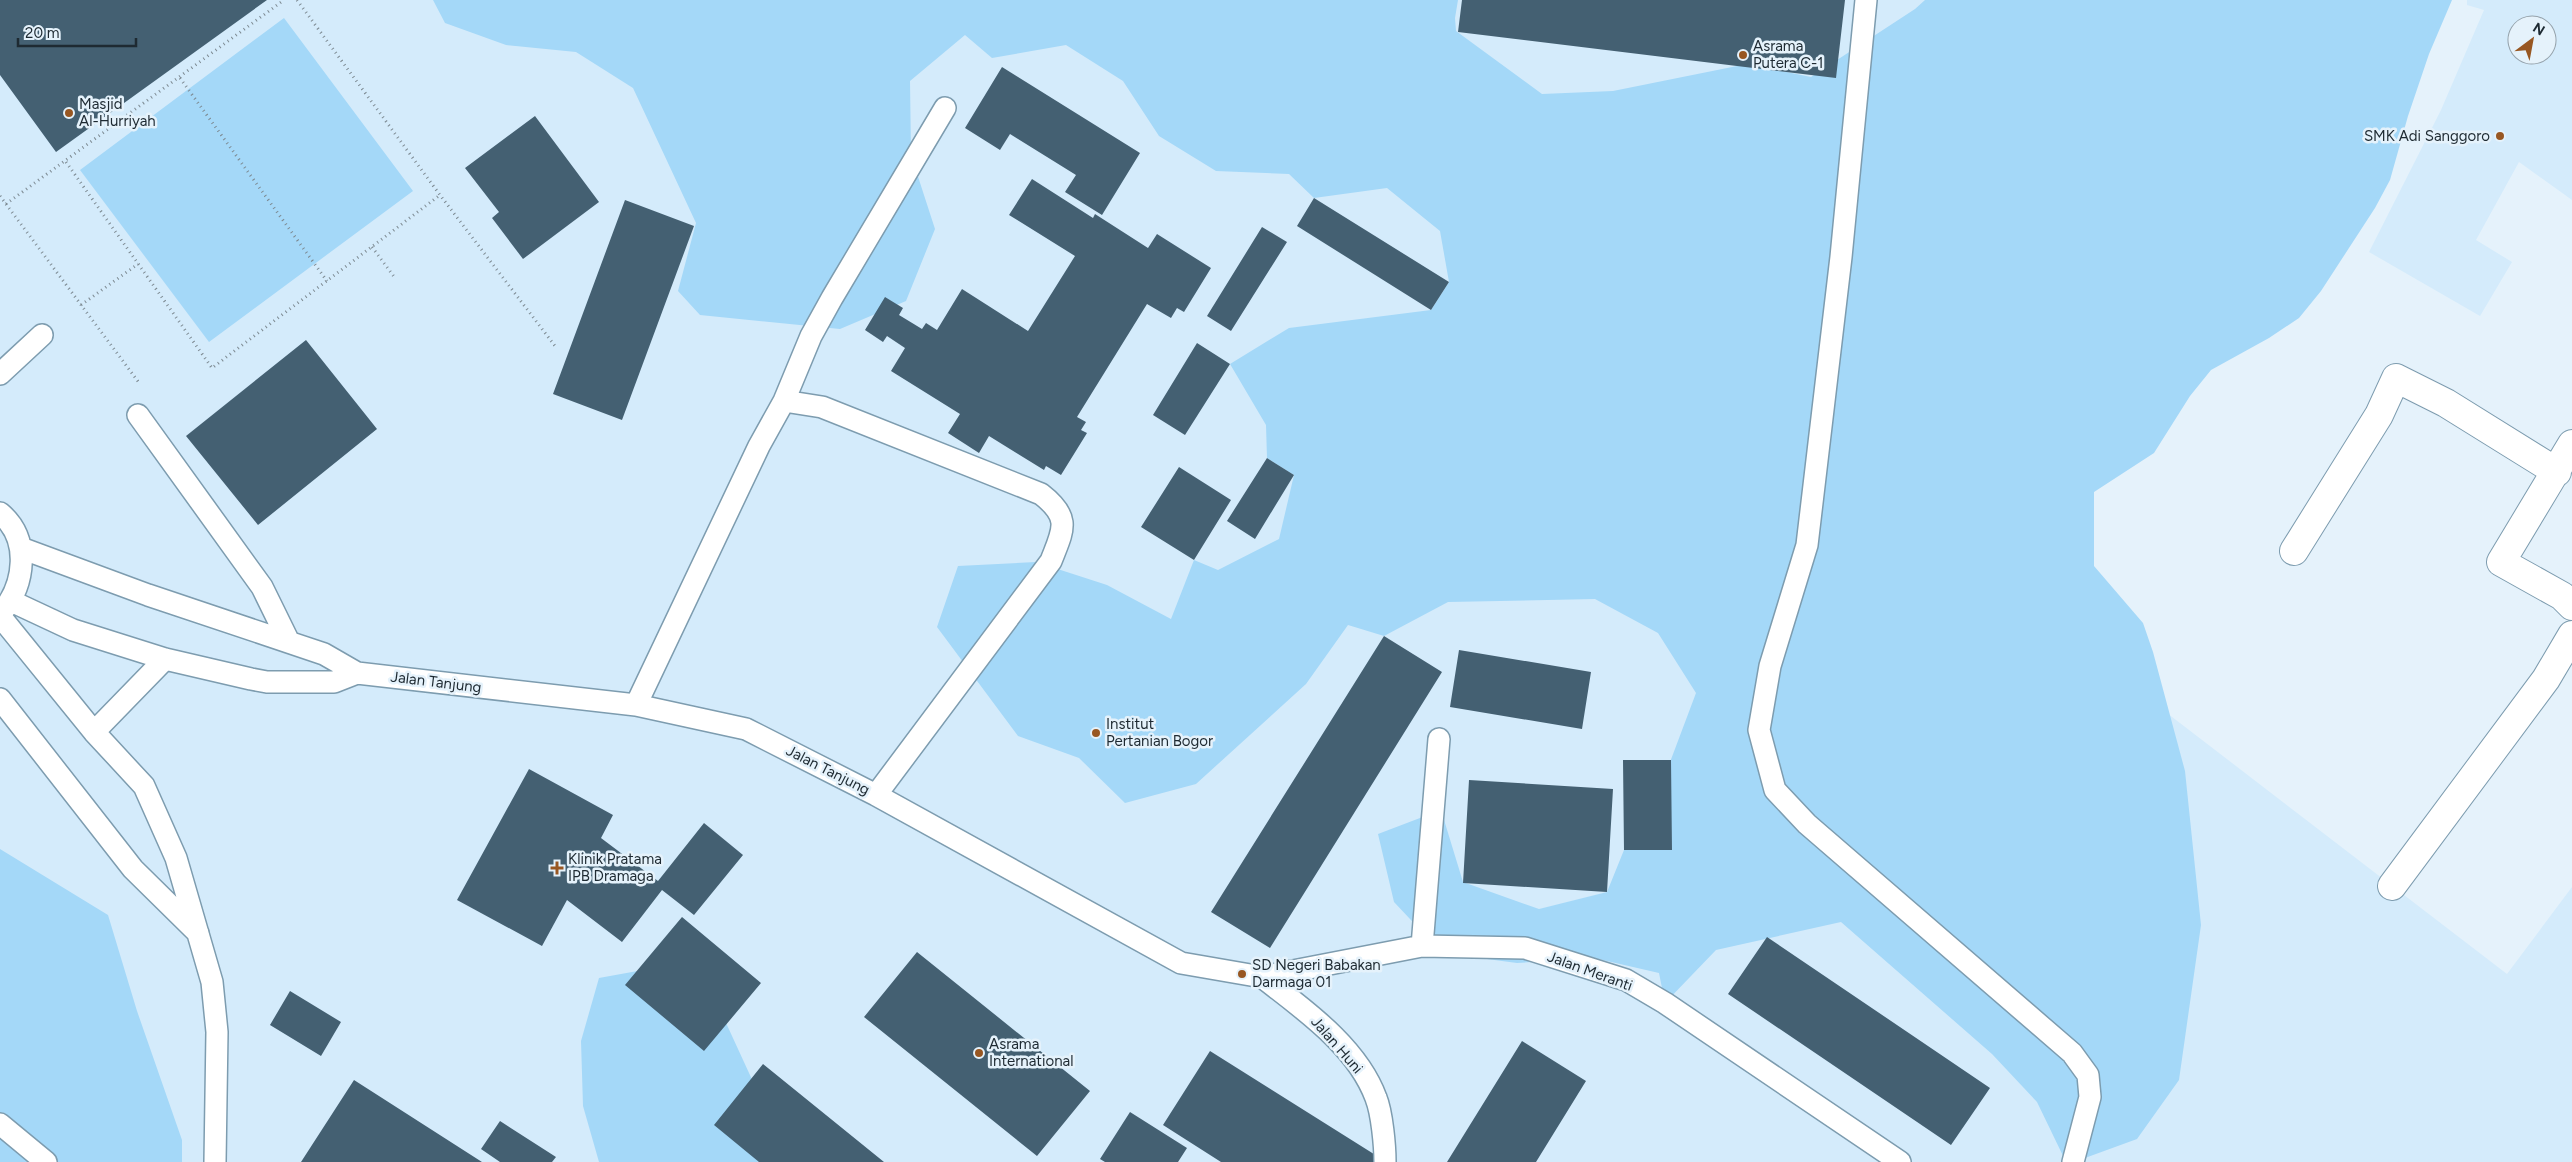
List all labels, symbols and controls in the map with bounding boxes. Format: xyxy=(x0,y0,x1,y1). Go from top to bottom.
scale bar xyxy=(18,15,135,47)
north arrow xyxy=(2507,15,2557,65)
text: N xyxy=(2530,19,2548,39)
text: 20 m xyxy=(25,24,59,42)
place label: Asrama Putera C-1 xyxy=(1753,37,1824,72)
marker: Asrama Putera C-1 xyxy=(1737,49,1749,61)
place label: Masjid Al-Hurriyah xyxy=(79,95,156,130)
marker: Masjid Al-Hurriyah xyxy=(63,107,75,119)
place label: SMK Adi Sanggoro xyxy=(2364,127,2490,145)
marker: SMK Adi Sanggoro xyxy=(2494,130,2506,142)
street label: Jalan Tanjung xyxy=(390,668,482,696)
place label: Institut Pertanian Bogor xyxy=(1106,715,1213,750)
marker: Institut Pertanian Bogor xyxy=(1090,727,1102,739)
street label: Jalan Tanjung xyxy=(783,741,873,799)
place label: Klinik Pratama IPB Dramaga xyxy=(568,850,662,885)
marker: Klinik Pratama IPB Dramaga xyxy=(550,861,564,875)
street label: Jalan Meranti xyxy=(1545,947,1635,995)
place label: SD Negeri Babakan Darmaga 01 xyxy=(1252,956,1381,991)
marker: SD Negeri Babakan Darmaga 01 xyxy=(1236,968,1248,980)
street label: Jalan Huni xyxy=(1307,1013,1367,1077)
place label: Asrama International xyxy=(989,1035,1074,1070)
marker: Asrama International xyxy=(973,1047,985,1059)

